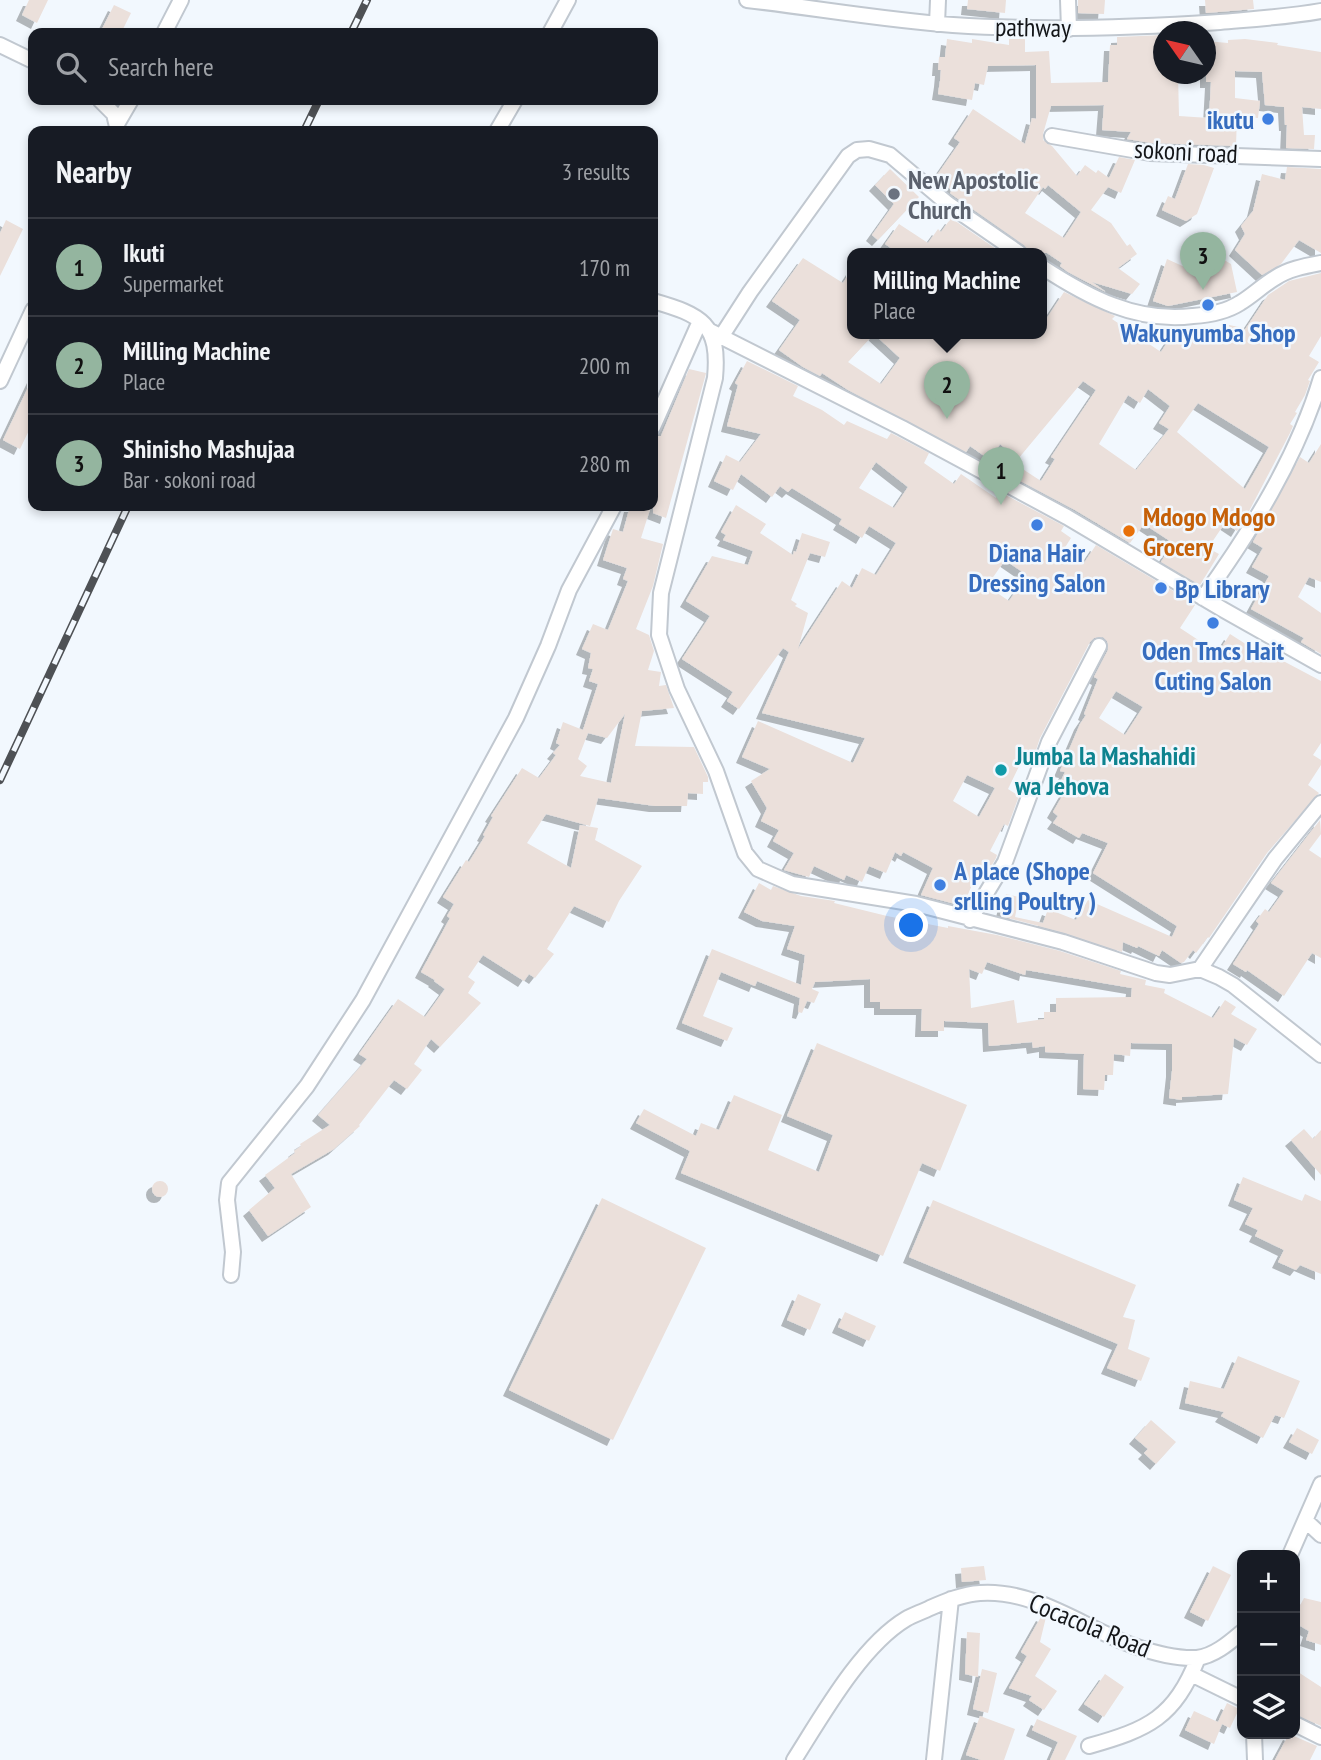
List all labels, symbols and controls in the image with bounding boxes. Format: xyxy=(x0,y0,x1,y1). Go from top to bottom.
street label: pathway xyxy=(995,10,1071,44)
north arrow xyxy=(1153,21,1216,84)
search box xyxy=(28,28,658,105)
icon: search xyxy=(52,48,90,86)
text: Search here xyxy=(108,50,214,83)
place label: ikutu xyxy=(1207,103,1254,136)
marker: ikutu xyxy=(1260,111,1276,127)
street label: sokoni road xyxy=(1133,132,1239,170)
text: Nearby xyxy=(56,152,131,191)
text: 3 results xyxy=(562,157,630,186)
place label: New Apostolic Church xyxy=(908,163,1038,226)
marker: New Apostolic Church xyxy=(886,186,902,202)
pin: 3 xyxy=(1180,232,1226,290)
text: Ikuti xyxy=(123,236,165,269)
popup xyxy=(847,248,1047,339)
text: 1 xyxy=(74,253,85,282)
text: 170 m xyxy=(579,253,630,282)
text: Milling Machine xyxy=(873,263,1021,296)
text: Supermarket xyxy=(123,269,224,298)
text: Place xyxy=(873,296,915,325)
marker: Wakunyumba Shop xyxy=(1200,297,1216,313)
place label: Wakunyumba Shop xyxy=(1119,316,1296,349)
text: Milling Machine xyxy=(123,334,271,367)
text: 2 xyxy=(74,351,85,380)
text: 200 m xyxy=(579,351,630,380)
pin: 2 xyxy=(924,361,970,419)
text: Place xyxy=(123,367,165,396)
text: Shinisho Mashujaa xyxy=(123,432,295,465)
pin: 1 xyxy=(978,447,1024,505)
text: 3 xyxy=(74,449,85,478)
text: 280 m xyxy=(579,449,630,478)
text: Bar · sokoni road xyxy=(123,465,256,494)
place label: Mdogo Mdogo Grocery xyxy=(1143,500,1275,563)
marker: Diana Hair Dressing Salon xyxy=(1029,517,1045,533)
marker: Mdogo Mdogo Grocery xyxy=(1121,523,1137,539)
place label: Diana Hair Dressing Salon xyxy=(969,536,1105,599)
place label: Bp Library xyxy=(1175,572,1270,605)
marker: Bp Library xyxy=(1153,580,1169,596)
marker: Oden Tmcs Hait Cuting Salon xyxy=(1205,615,1221,631)
place label: Oden Tmcs Hait Cuting Salon xyxy=(1142,634,1285,697)
place label: Jumba la Mashahidi wa Jehova xyxy=(1014,739,1196,802)
marker: Jumba la Mashahidi wa Jehova xyxy=(993,762,1009,778)
place label: A place (Shope srlling Poultry ) xyxy=(953,854,1096,917)
marker: A place (Shope srlling Poultry ) xyxy=(932,877,948,893)
your location xyxy=(894,908,928,942)
map controls xyxy=(1237,1550,1300,1739)
button: + xyxy=(1237,1550,1300,1613)
street label: Cocacola Road xyxy=(1024,1586,1156,1664)
button: − xyxy=(1237,1613,1300,1676)
button: layers xyxy=(1237,1676,1300,1739)

